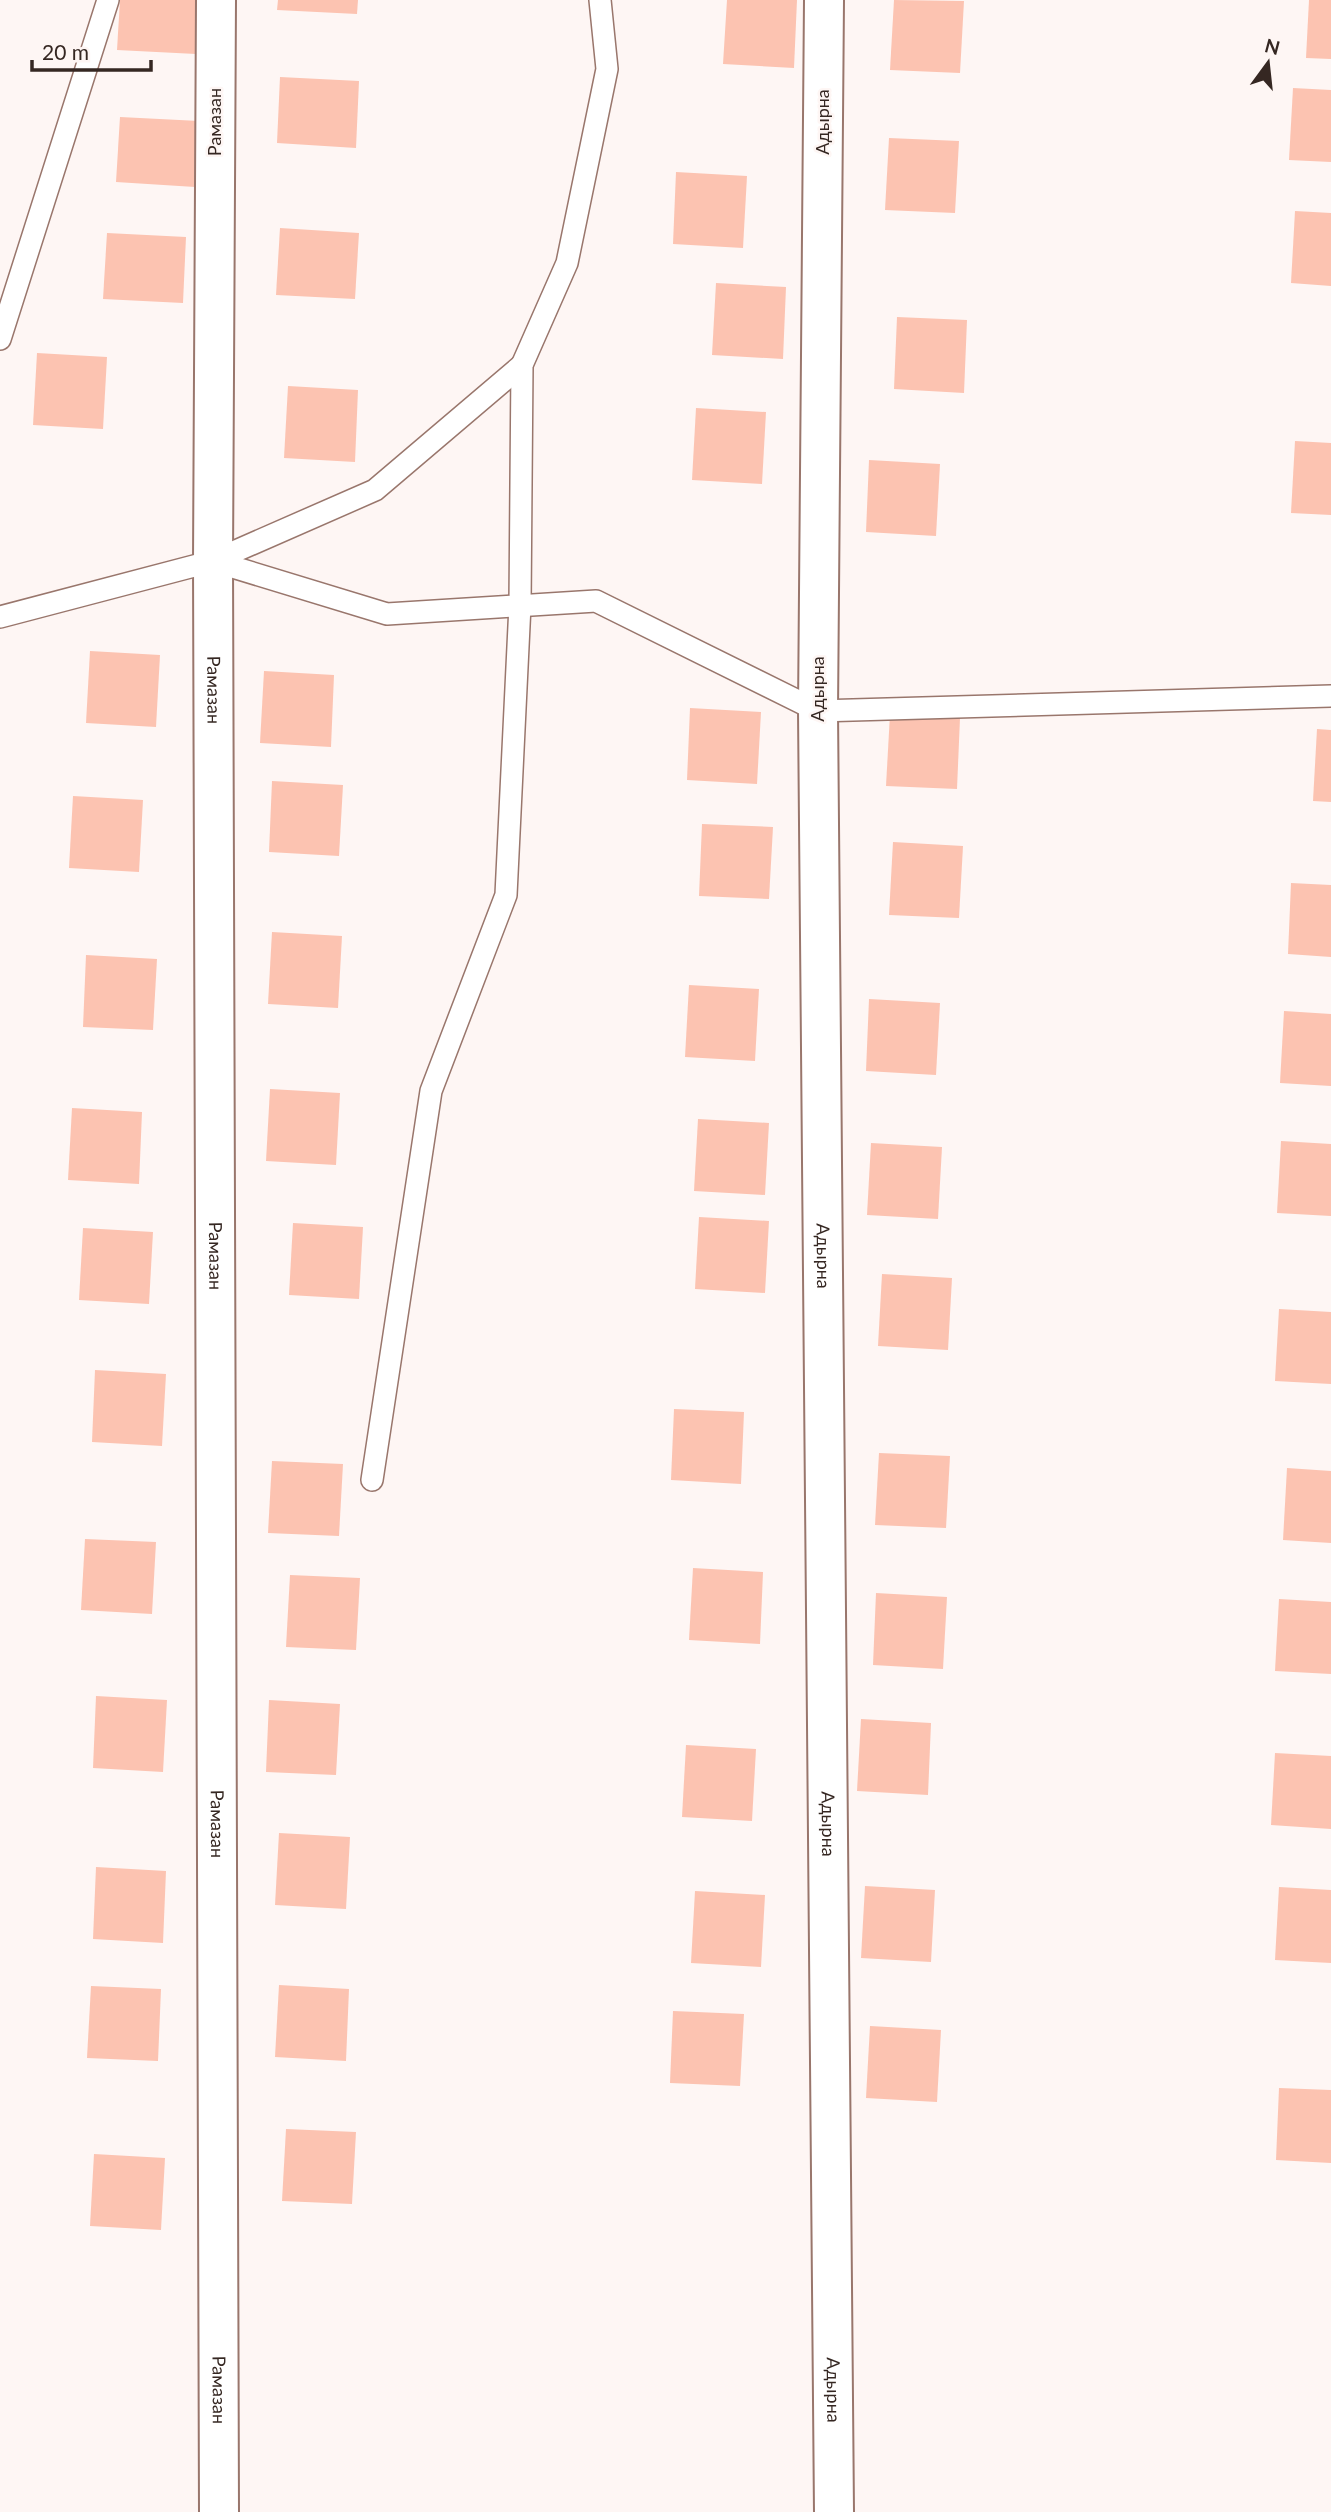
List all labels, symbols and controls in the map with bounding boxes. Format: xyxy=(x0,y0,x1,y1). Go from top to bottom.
scale bar xyxy=(32,28,150,72)
north arrow xyxy=(1233,28,1303,98)
text: N xyxy=(1262,33,1283,59)
text: 20 m xyxy=(42,39,89,64)
street label: Рамазан xyxy=(203,88,225,156)
street label: Адырна xyxy=(811,89,833,155)
street label: Рамазан xyxy=(203,656,226,724)
street label: Адырна xyxy=(806,656,828,722)
street label: Рамазан xyxy=(205,1222,227,1290)
street label: Адырна xyxy=(813,1223,835,1289)
street label: Рамазан xyxy=(207,1790,229,1858)
street label: Адырна xyxy=(818,1791,840,1857)
street label: Рамазан xyxy=(209,2356,231,2424)
street label: Адырна xyxy=(823,2357,845,2423)

